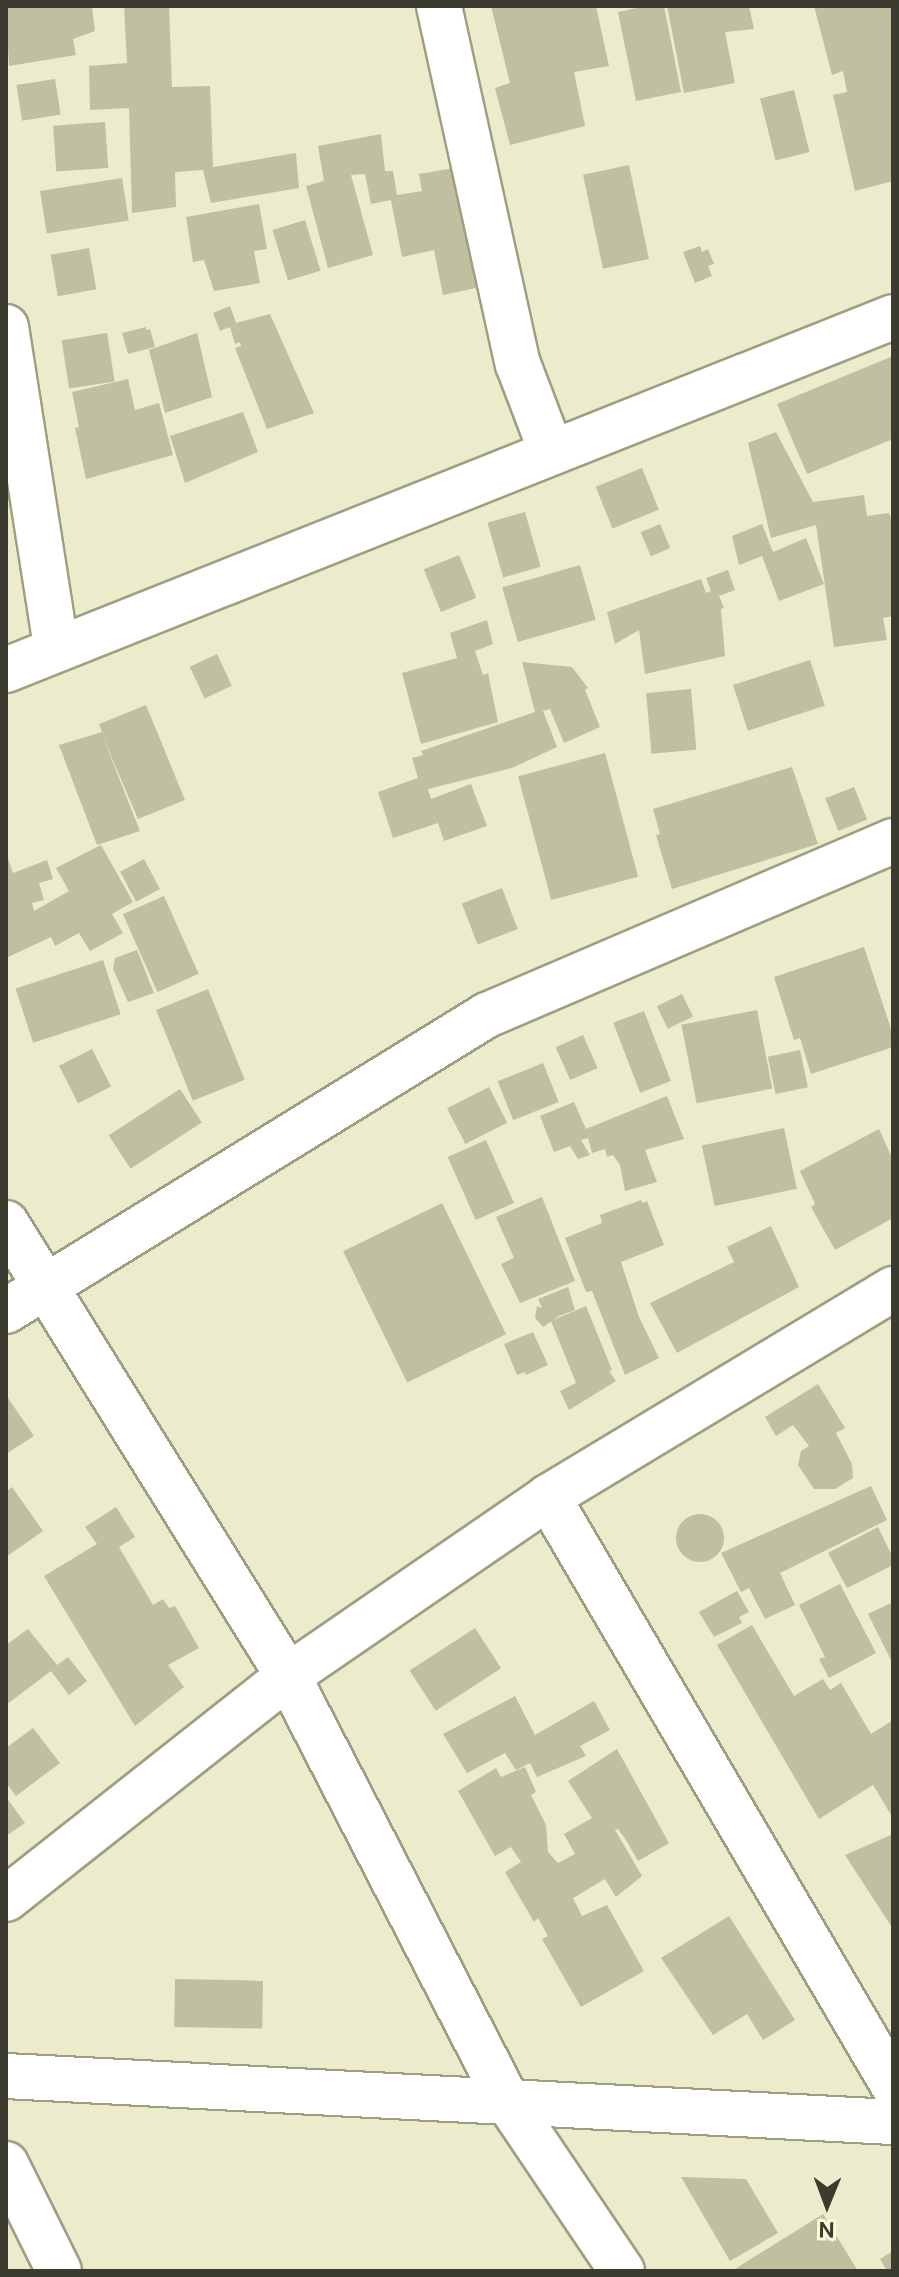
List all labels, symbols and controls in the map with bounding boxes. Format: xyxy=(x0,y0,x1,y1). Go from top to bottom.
north arrow xyxy=(787,2165,867,2245)
text: N xyxy=(818,2215,835,2244)

